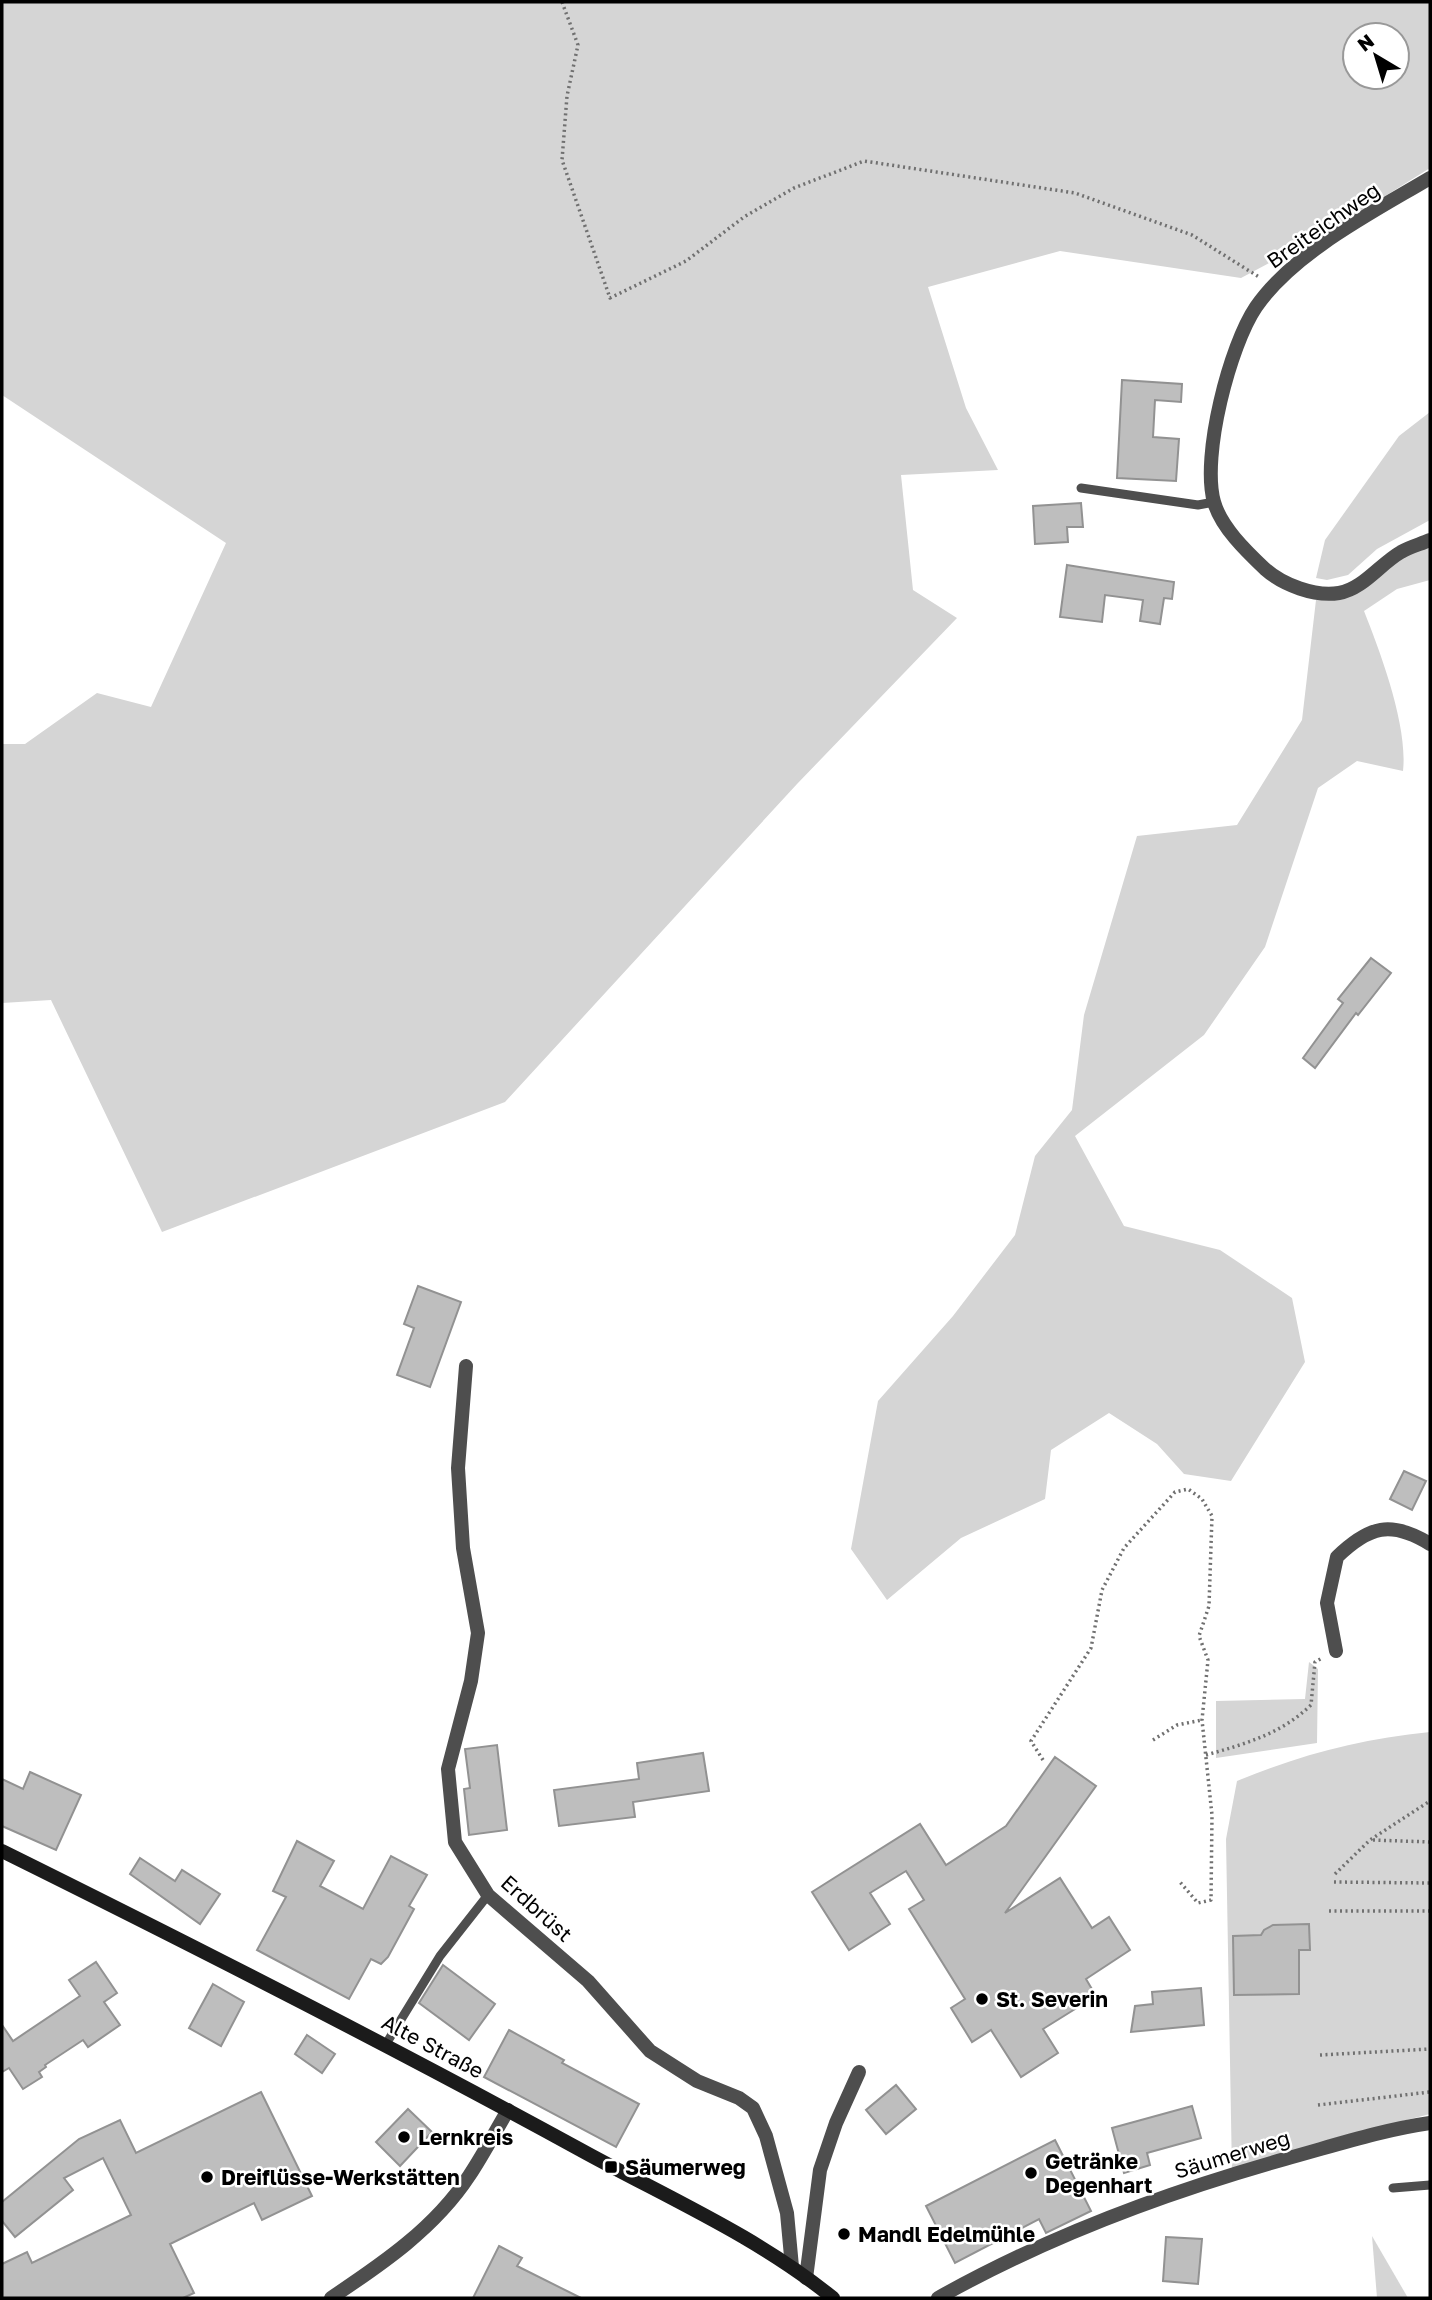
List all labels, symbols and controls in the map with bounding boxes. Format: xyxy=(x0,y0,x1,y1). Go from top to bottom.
north arrow xyxy=(1341,21,1411,91)
text: N xyxy=(1352,29,1378,56)
street label: Breiteichweg xyxy=(1261,176,1385,274)
street label: Erdbrüst xyxy=(496,1869,578,1947)
place label: St. Severin xyxy=(996,1986,1108,2012)
marker: St. Severin xyxy=(974,1991,990,2007)
street label: Alte Straße xyxy=(378,2008,488,2084)
place label: Lernkreis xyxy=(418,2124,513,2150)
street label: Säumerweg xyxy=(1171,2124,1293,2184)
marker: Lernkreis xyxy=(396,2129,412,2145)
place label: Getränke Degenhart xyxy=(1045,2148,1152,2198)
place label: Säumerweg xyxy=(625,2154,746,2180)
marker: Säumerweg xyxy=(603,2159,619,2175)
place label: Dreiflüsse-Werkstätten xyxy=(221,2164,460,2190)
marker: Getränke Degenhart xyxy=(1023,2165,1039,2181)
marker: Dreiflüsse-Werkstätten xyxy=(199,2169,215,2185)
place label: Mandl Edelmühle xyxy=(858,2221,1035,2247)
marker: Mandl Edelmühle xyxy=(836,2226,852,2242)

